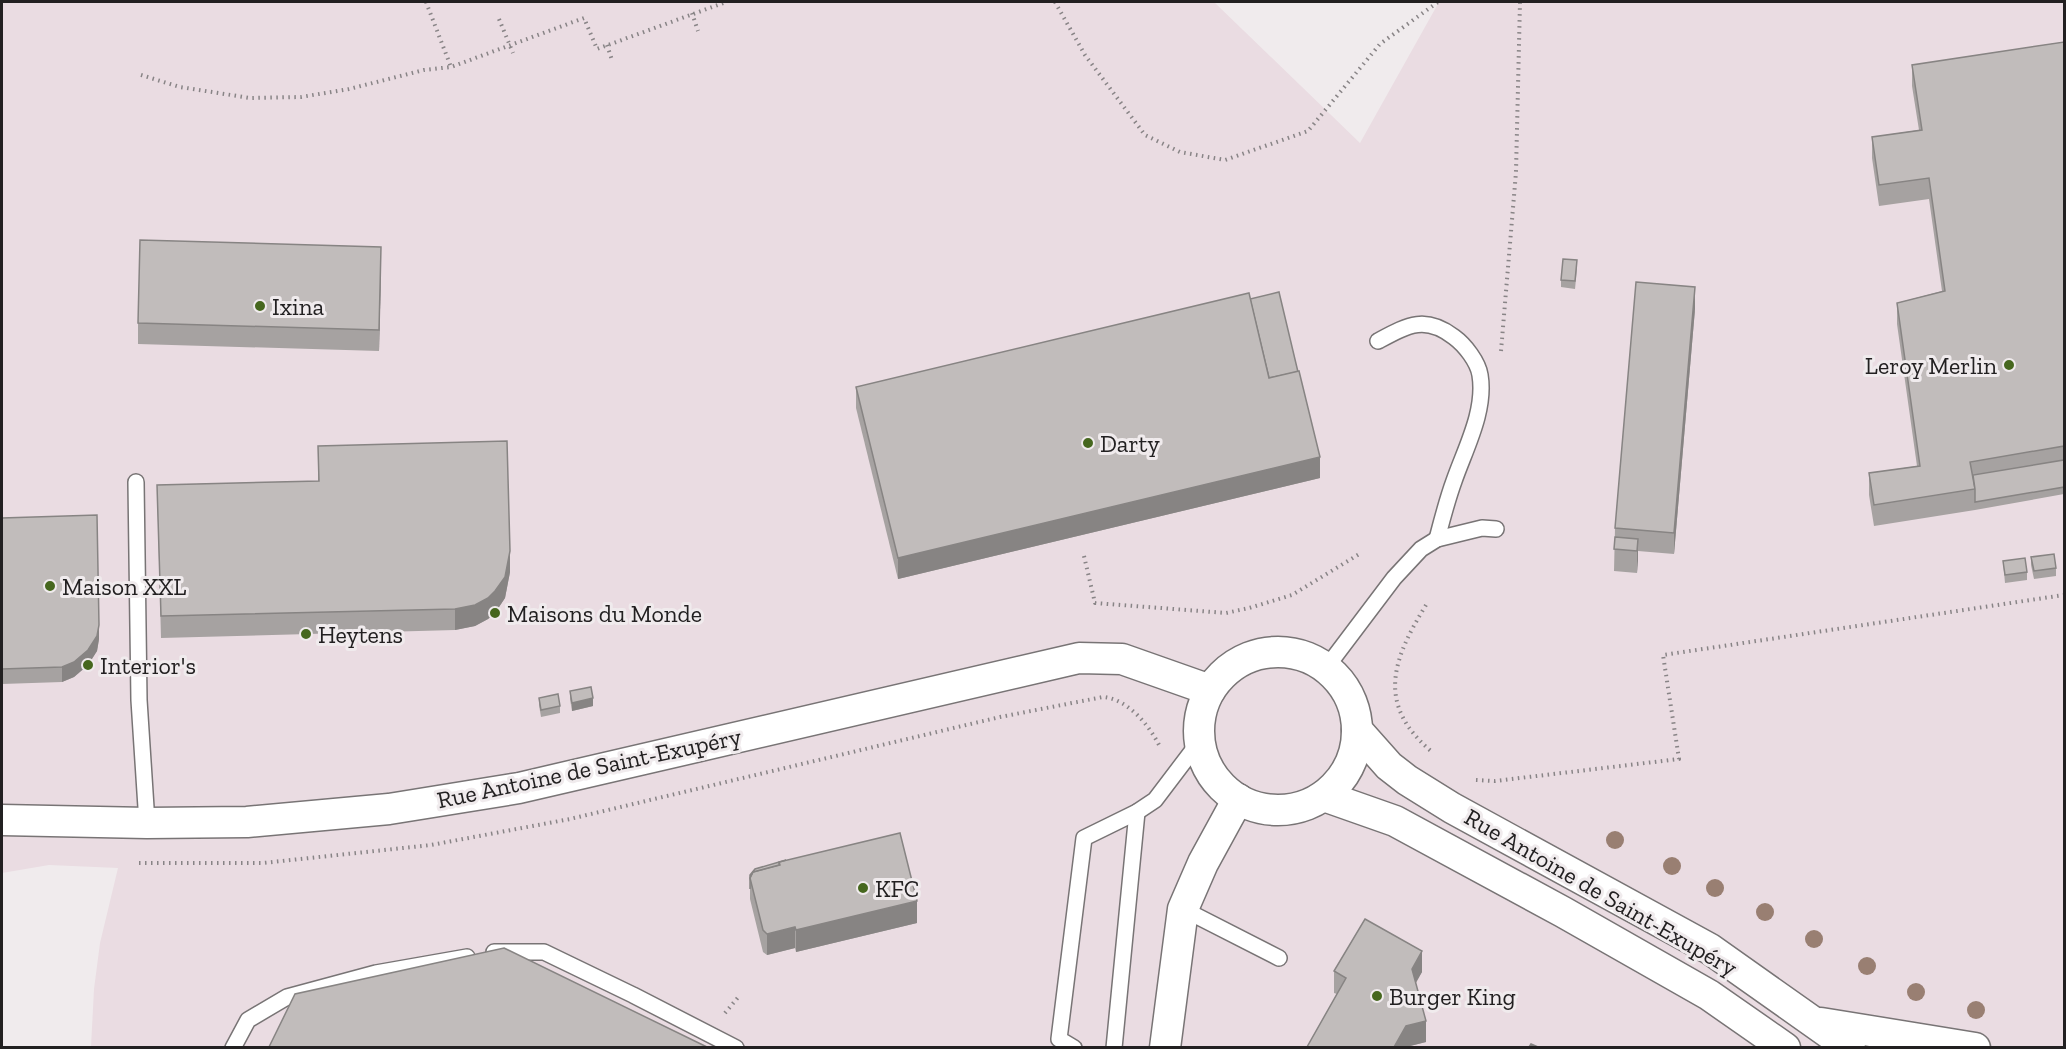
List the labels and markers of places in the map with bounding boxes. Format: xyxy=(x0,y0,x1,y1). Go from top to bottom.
place label: Ixina xyxy=(272,292,325,321)
marker: Ixina xyxy=(253,299,267,313)
place label: Leroy Merlin xyxy=(1865,351,1997,380)
marker: Leroy Merlin xyxy=(2002,358,2016,372)
place label: Darty xyxy=(1100,429,1160,458)
marker: Darty xyxy=(1081,436,1095,450)
place label: Maison XXL xyxy=(62,572,186,601)
marker: Maison XXL xyxy=(43,579,57,593)
place label: Maisons du Monde xyxy=(507,599,702,628)
marker: Maisons du Monde xyxy=(488,606,502,620)
place label: Heytens xyxy=(318,620,403,649)
marker: Heytens xyxy=(299,627,313,641)
place label: Interior's xyxy=(100,651,196,680)
marker: Interior's xyxy=(81,658,95,672)
place label: KFC xyxy=(875,874,919,903)
marker: KFC xyxy=(856,881,870,895)
place label: Burger King xyxy=(1389,982,1516,1011)
marker: Burger King xyxy=(1370,989,1384,1003)

